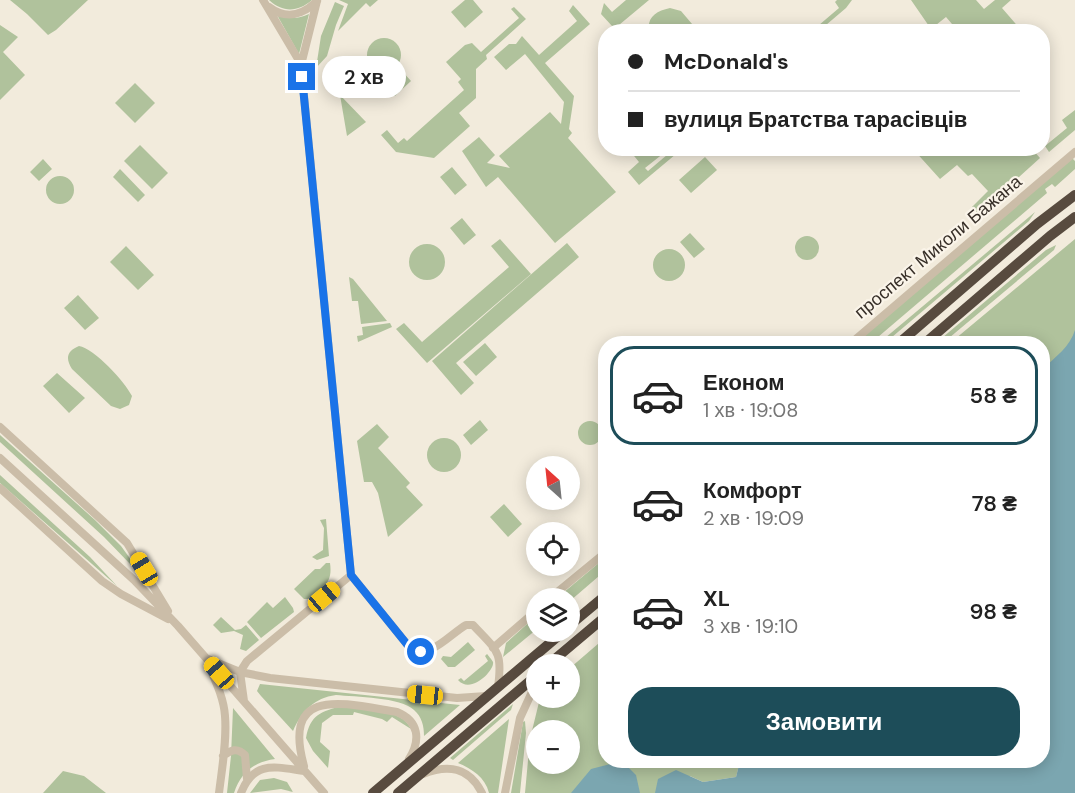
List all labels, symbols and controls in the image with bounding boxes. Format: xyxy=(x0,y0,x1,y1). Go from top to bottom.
text: McDonald's xyxy=(664,47,789,76)
callout: 2 хв xyxy=(323,56,407,98)
route end xyxy=(288,63,315,90)
text: 2 хв xyxy=(344,64,384,90)
text: вулиця Братства тарасівців xyxy=(664,105,967,134)
street label: проспект Миколи Бажана xyxy=(849,169,1027,324)
text: Економ xyxy=(703,368,785,397)
icon: car xyxy=(631,369,685,423)
text: 58 ₴ xyxy=(970,381,1017,410)
text: 1 хв · 19:08 xyxy=(703,397,798,423)
north arrow xyxy=(526,456,580,510)
map controls xyxy=(526,456,580,774)
text: Комфорт xyxy=(703,476,802,505)
icon: car xyxy=(631,477,685,531)
text: 78 ₴ xyxy=(972,489,1017,518)
text: 2 хв · 19:09 xyxy=(703,505,804,531)
button: locate xyxy=(526,522,580,576)
car xyxy=(127,549,161,589)
car xyxy=(304,579,344,615)
text: XL xyxy=(703,584,730,613)
icon: car xyxy=(631,585,685,639)
button: layers xyxy=(526,588,580,642)
text: 98 ₴ xyxy=(970,597,1017,626)
text: 3 хв · 19:10 xyxy=(703,613,798,639)
route start xyxy=(407,638,434,665)
car xyxy=(200,654,238,692)
button: + xyxy=(526,654,580,708)
car xyxy=(406,684,444,706)
button: Замовити xyxy=(628,687,1020,756)
button: − xyxy=(526,720,580,774)

